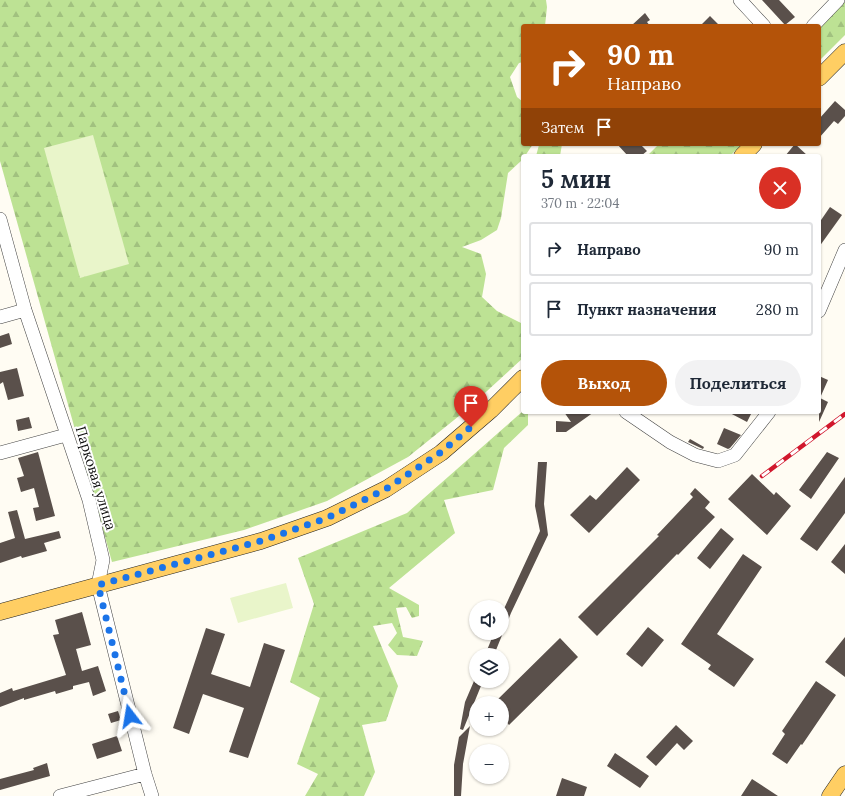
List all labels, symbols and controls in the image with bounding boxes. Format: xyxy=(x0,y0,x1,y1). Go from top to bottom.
text: 90 m xyxy=(607,37,674,73)
icon: right xyxy=(541,40,593,92)
text: Направо xyxy=(607,72,681,95)
icon: arrive xyxy=(593,116,615,138)
text: Затем xyxy=(541,118,585,137)
text: 5 мин xyxy=(541,164,611,195)
button: close xyxy=(759,167,801,209)
text: 370 m · 22:04 xyxy=(541,195,619,212)
icon: right xyxy=(543,238,565,260)
text: Направо xyxy=(577,240,641,259)
text: 90 m xyxy=(764,240,799,259)
icon: arrive xyxy=(543,298,565,320)
text: Пункт назначения xyxy=(577,300,717,319)
text: 280 m xyxy=(756,300,799,319)
button: Выход xyxy=(541,360,667,406)
button: Поделиться xyxy=(675,360,801,406)
pin xyxy=(454,386,488,427)
icon: arrive xyxy=(460,392,482,414)
street label: Парковая улица xyxy=(72,424,120,532)
map controls xyxy=(469,600,509,784)
button: sound xyxy=(469,600,509,640)
button: layers xyxy=(469,648,509,688)
position arrow xyxy=(109,695,151,737)
button: + xyxy=(469,696,509,736)
button: − xyxy=(469,744,509,784)

